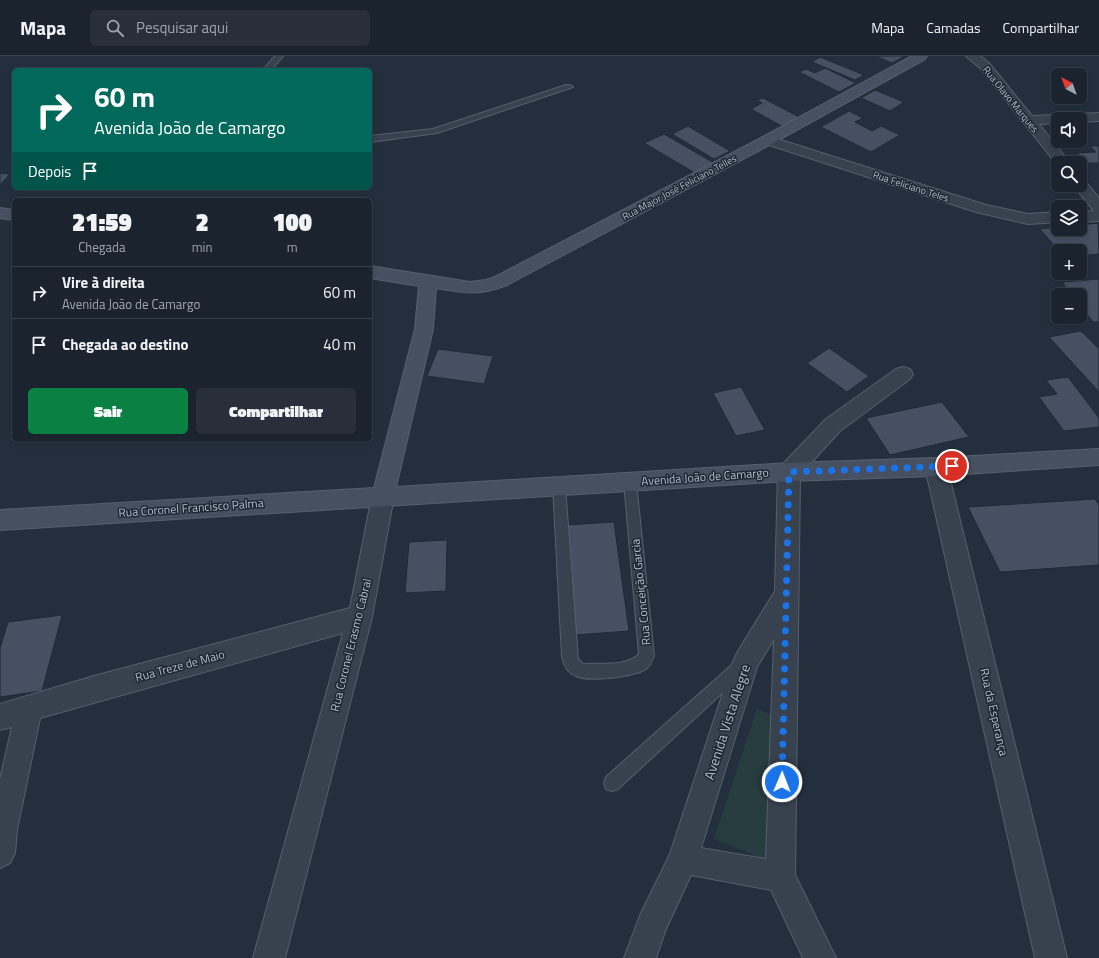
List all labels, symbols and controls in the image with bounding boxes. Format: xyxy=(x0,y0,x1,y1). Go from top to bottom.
search box xyxy=(90,10,370,46)
text: Mapa xyxy=(20,13,66,42)
text: Pesquisar aqui xyxy=(136,16,228,39)
icon: search xyxy=(104,17,126,39)
text: Mapa xyxy=(871,17,904,38)
text: Camadas xyxy=(926,17,981,38)
text: Compartilhar xyxy=(1003,17,1079,38)
street label: Rua Olavo Marques xyxy=(979,63,1042,136)
north arrow xyxy=(1051,68,1087,104)
map controls xyxy=(1051,68,1087,324)
text: 60 m xyxy=(94,75,155,118)
icon: right xyxy=(28,84,80,136)
button: sound xyxy=(1051,112,1087,148)
text: Avenida João de Camargo xyxy=(94,114,286,141)
street label: Rua Major José Feliciano Telles xyxy=(619,151,740,224)
button: search xyxy=(1051,156,1087,192)
text: Depois xyxy=(28,160,71,183)
icon: arrive xyxy=(79,160,101,182)
street label: Rua Feliciano Teles xyxy=(871,167,951,206)
button: layers xyxy=(1051,200,1087,236)
text: 21:59 xyxy=(72,204,132,240)
text: 2 xyxy=(195,204,209,240)
text: 100 xyxy=(272,204,312,240)
text: Chegada xyxy=(78,237,125,257)
text: min xyxy=(192,237,212,257)
text: m xyxy=(287,237,298,257)
button: + xyxy=(1051,244,1087,280)
text: Vire à direita xyxy=(62,271,145,294)
text: 60 m xyxy=(323,281,356,304)
icon: right xyxy=(28,282,50,304)
button: − xyxy=(1051,288,1087,324)
text: Avenida João de Camargo xyxy=(62,294,200,314)
text: Chegada ao destino xyxy=(62,333,188,356)
text: 40 m xyxy=(323,333,356,356)
icon: arrive xyxy=(28,334,50,356)
button: Sair xyxy=(28,388,188,434)
button: Compartilhar xyxy=(196,388,356,434)
pin xyxy=(935,449,969,483)
icon: arrive xyxy=(941,455,963,477)
street label: Avenida João de Camargo xyxy=(641,463,769,490)
street label: Rua Coronel Francisco Palma xyxy=(118,493,264,522)
street label: Rua Conceição Garcia xyxy=(625,538,656,646)
street label: Rua Coronel Erasmo Cabral xyxy=(325,576,376,713)
street label: Rua Treze de Maio xyxy=(133,644,227,687)
street label: Avenida Vista Alegre xyxy=(698,661,755,782)
street label: Rua da Esperança xyxy=(975,666,1014,758)
position arrow xyxy=(761,761,803,803)

